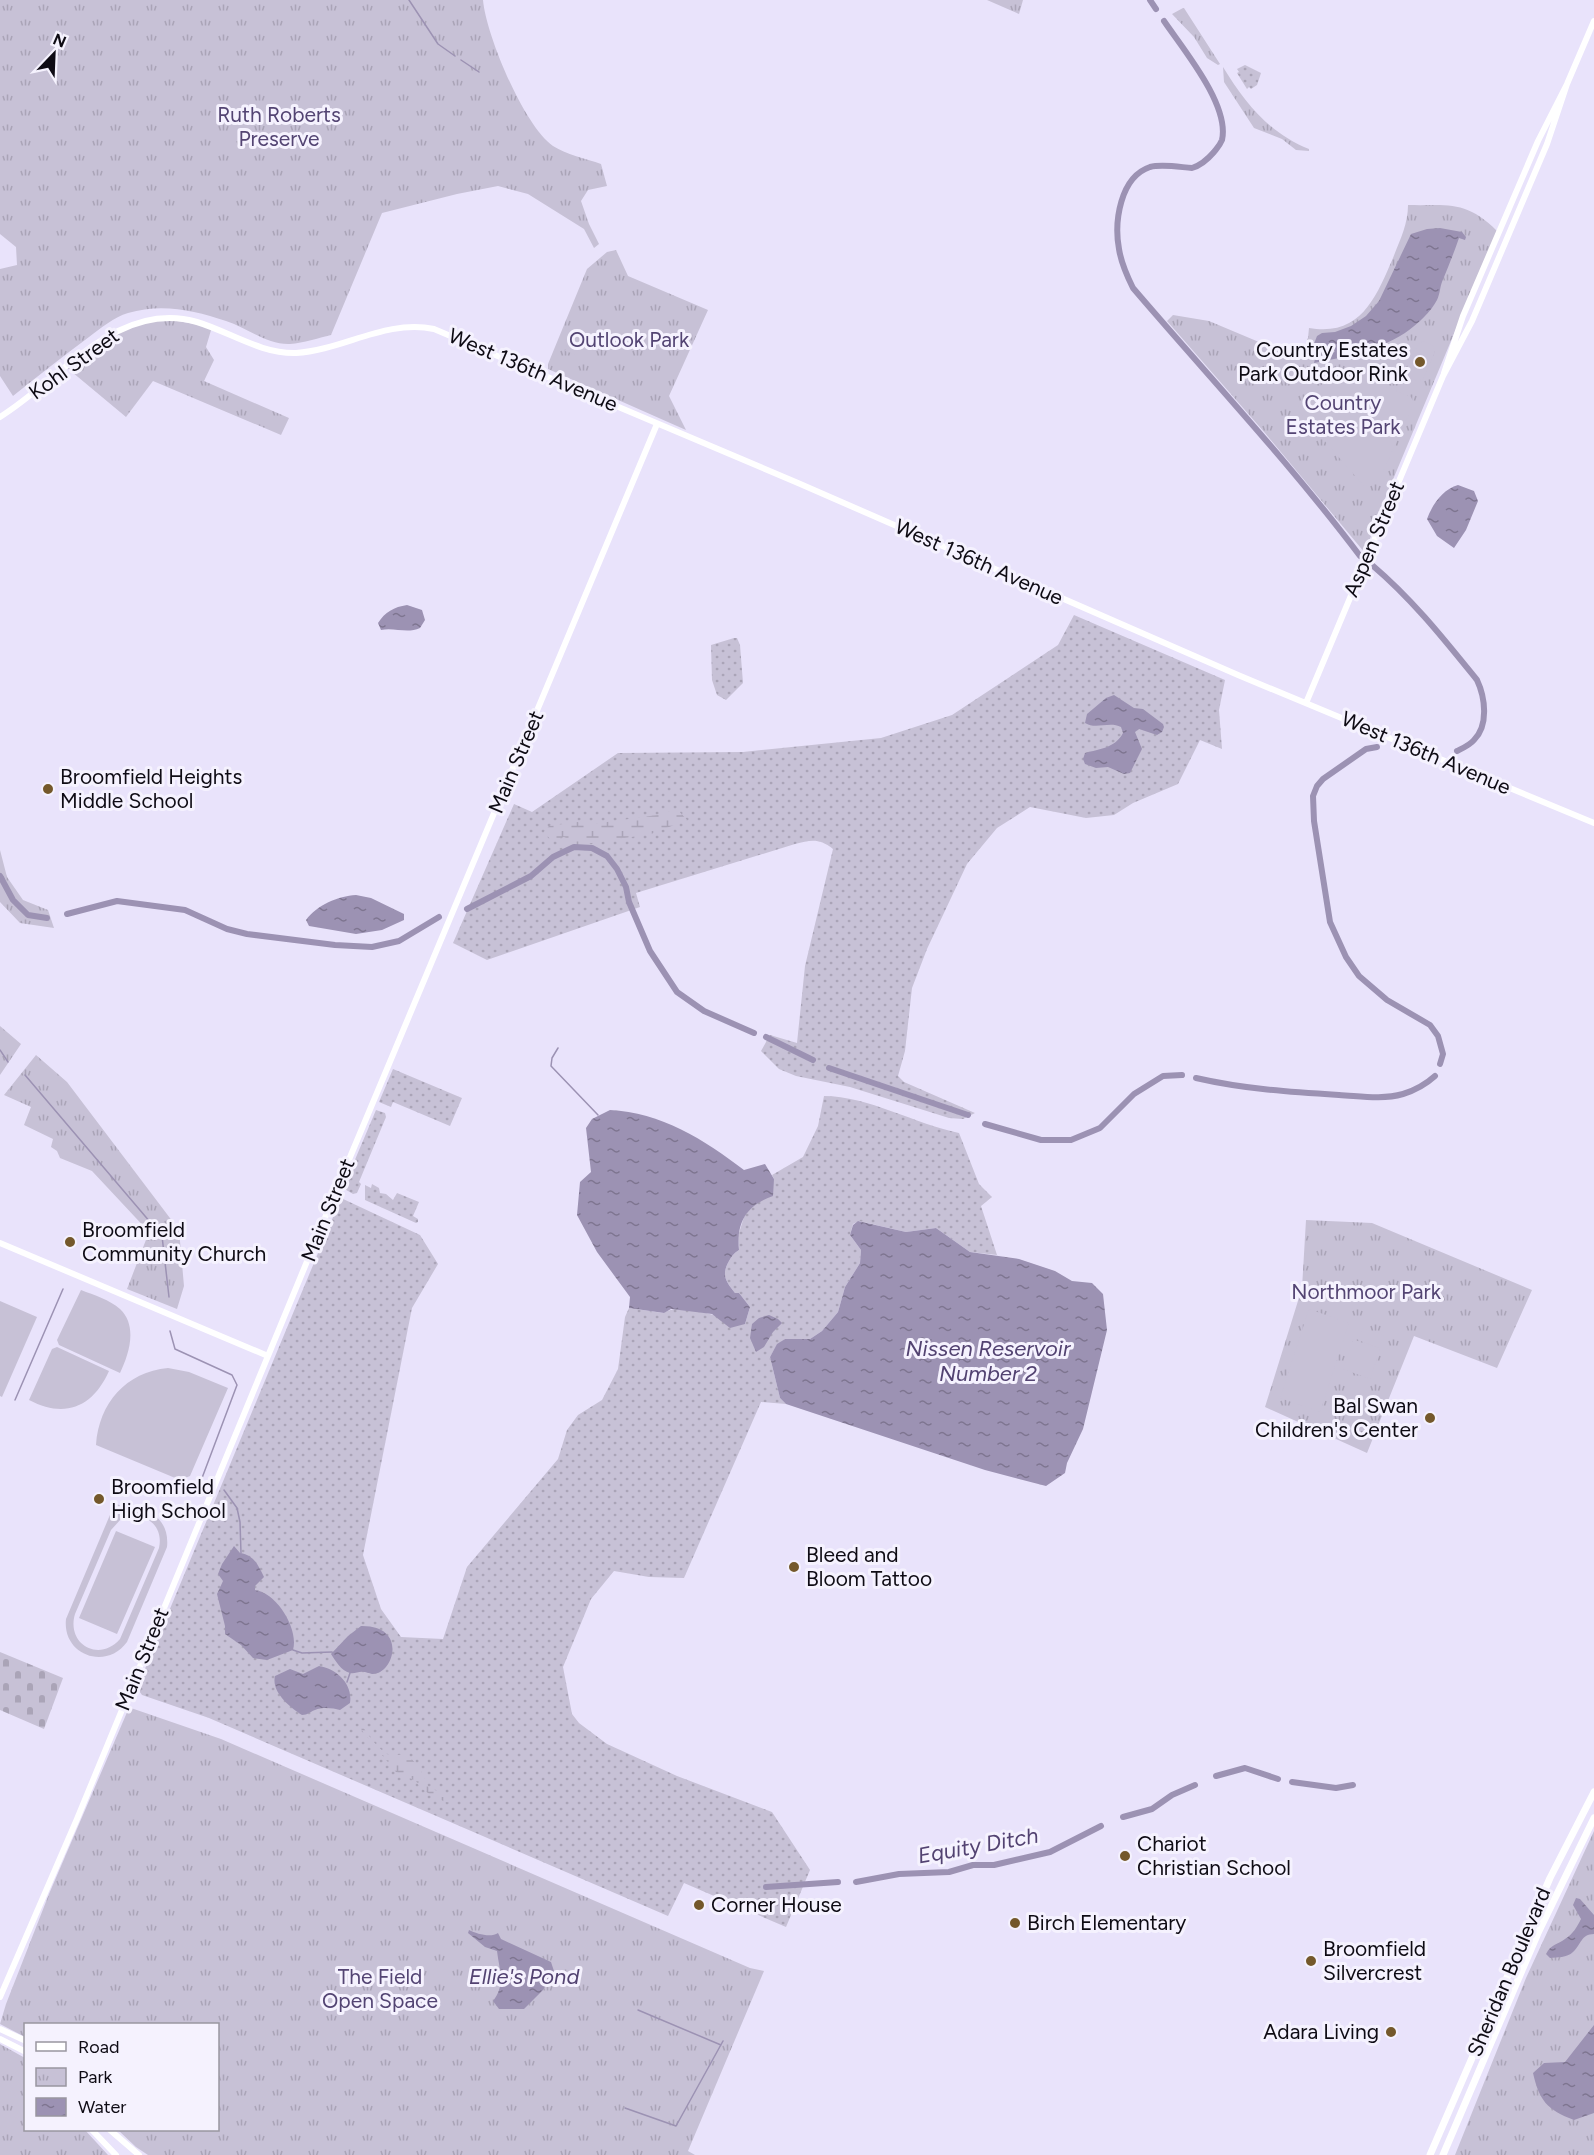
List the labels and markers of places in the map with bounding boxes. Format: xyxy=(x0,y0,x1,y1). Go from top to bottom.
place label: Country Estates Park Outdoor Rink xyxy=(1238,337,1409,386)
marker: Country Estates Park Outdoor Rink xyxy=(1413,355,1427,369)
place label: Broomfield Heights Middle School xyxy=(60,764,242,813)
marker: Broomfield Heights Middle School xyxy=(41,782,55,796)
place label: Broomfield Community Church xyxy=(82,1217,266,1266)
marker: Broomfield Community Church xyxy=(63,1235,77,1249)
place label: Bal Swan Children's Center xyxy=(1255,1393,1418,1442)
marker: Bal Swan Children's Center xyxy=(1423,1411,1437,1425)
place label: Broomfield High School xyxy=(111,1474,226,1523)
marker: Broomfield High School xyxy=(92,1492,106,1506)
place label: Bleed and Bloom Tattoo xyxy=(806,1542,932,1591)
marker: Bleed and Bloom Tattoo xyxy=(787,1560,801,1574)
place label: Chariot Christian School xyxy=(1137,1831,1291,1880)
marker: Chariot Christian School xyxy=(1118,1849,1132,1863)
place label: Corner House xyxy=(711,1892,842,1917)
marker: Corner House xyxy=(692,1898,706,1912)
place label: Birch Elementary xyxy=(1027,1910,1186,1935)
marker: Birch Elementary xyxy=(1008,1916,1022,1930)
place label: Broomfield Silvercrest xyxy=(1323,1936,1426,1985)
marker: Broomfield Silvercrest xyxy=(1304,1954,1318,1968)
place label: Adara Living xyxy=(1263,2019,1379,2044)
marker: Adara Living xyxy=(1384,2025,1398,2039)

